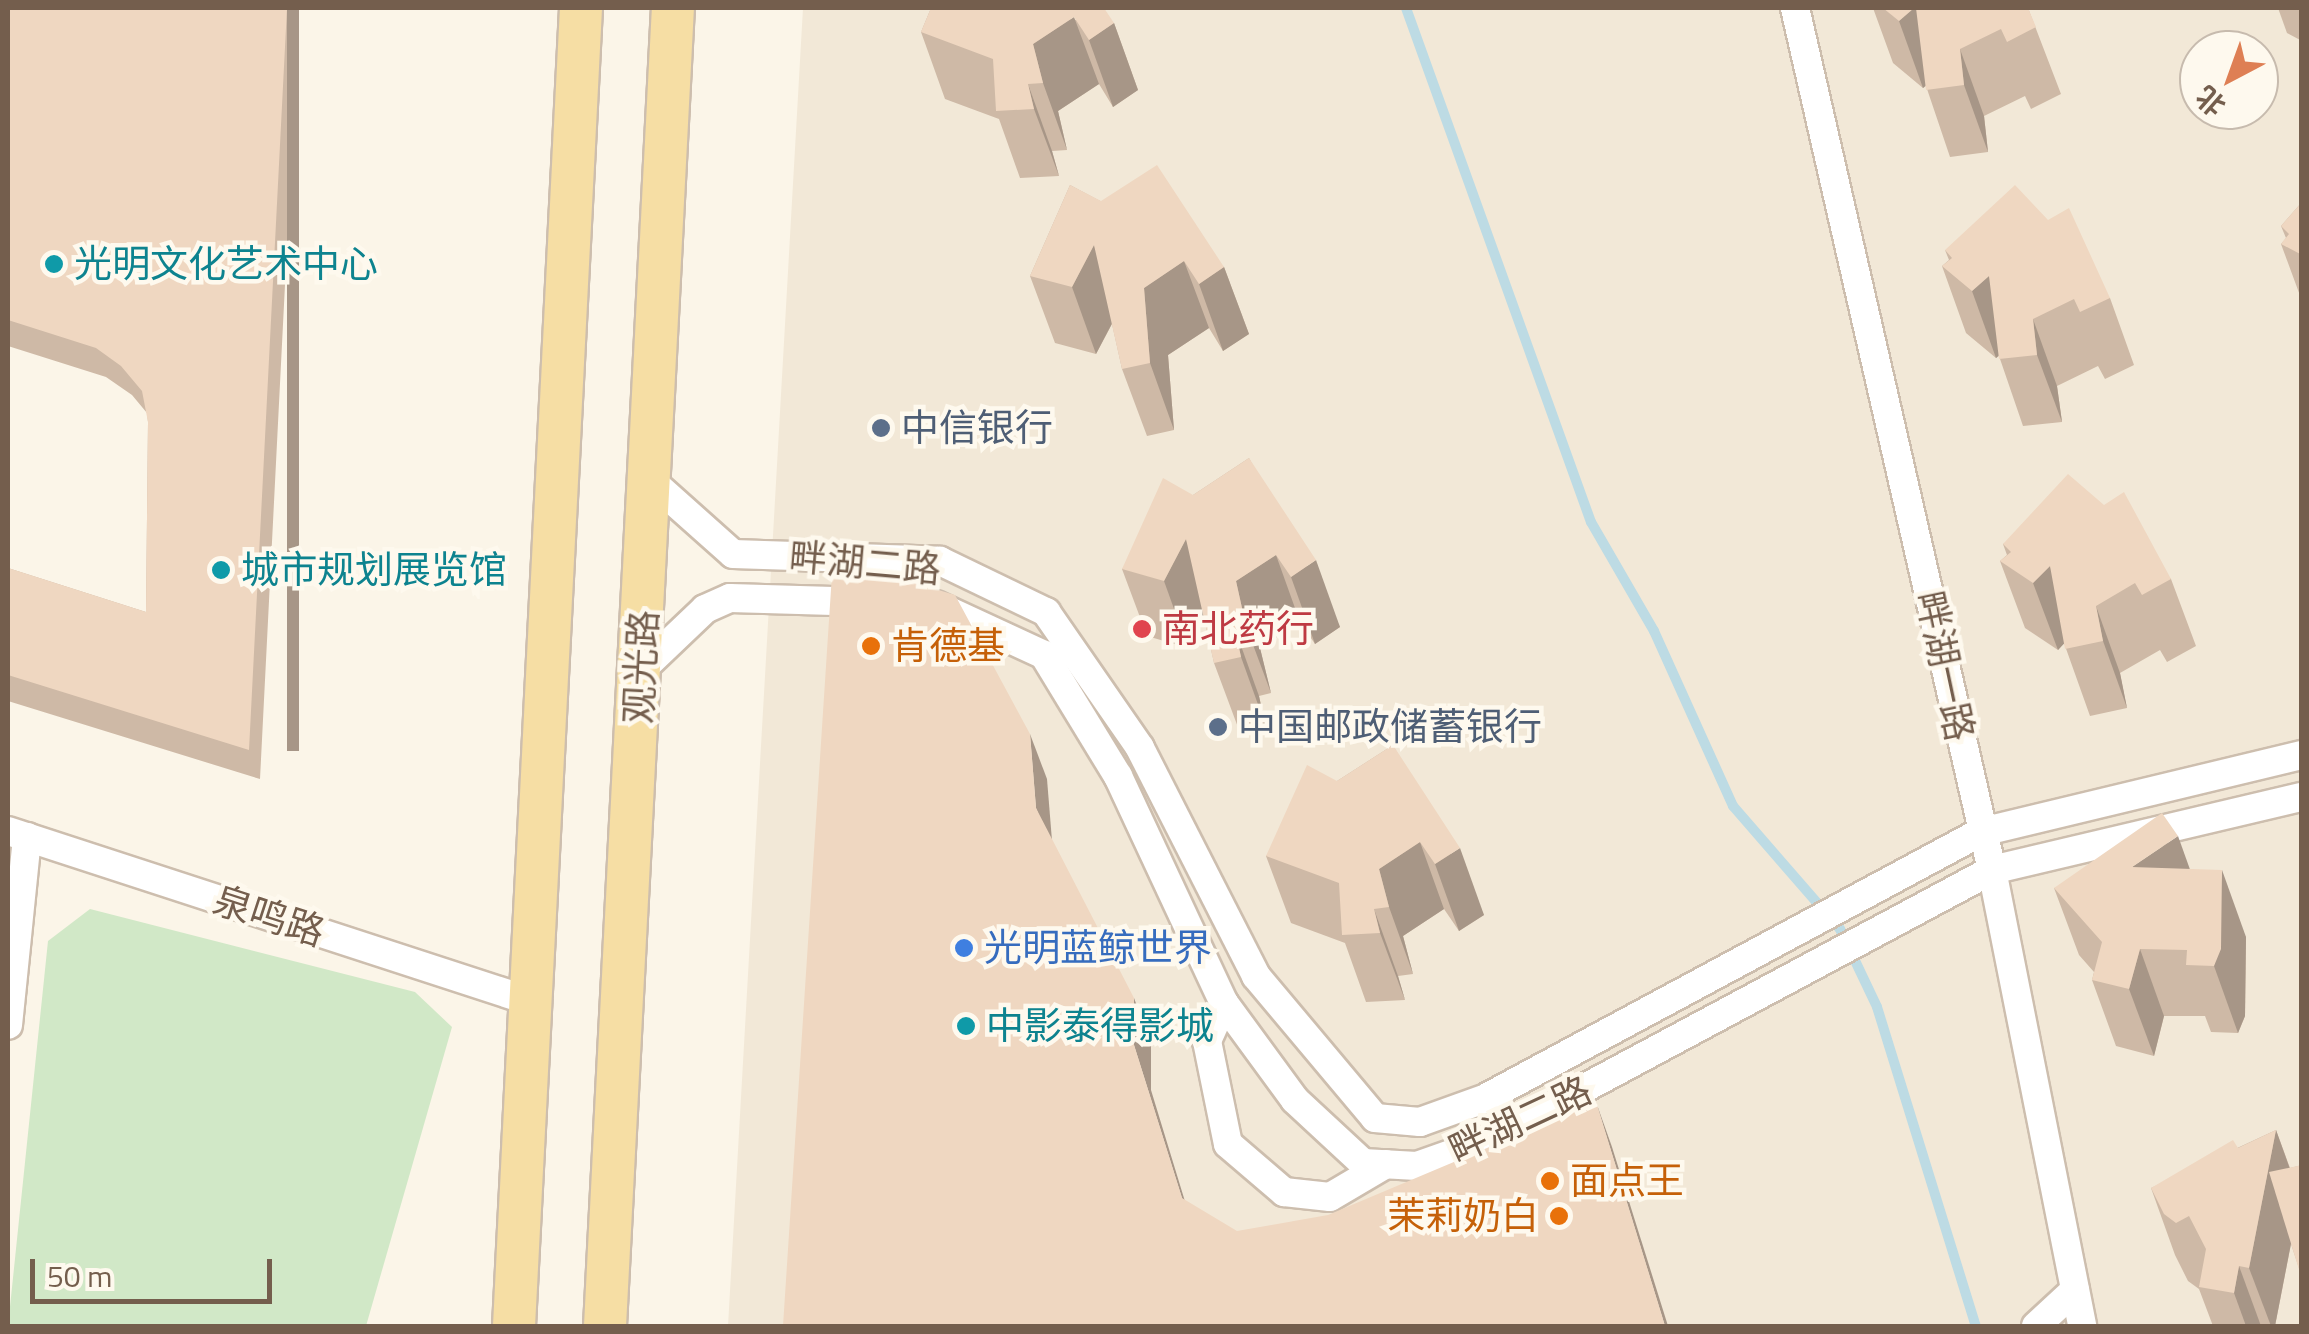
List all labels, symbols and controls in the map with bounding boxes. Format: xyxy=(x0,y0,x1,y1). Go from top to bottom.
north arrow xyxy=(2179,30,2279,130)
text: 北 xyxy=(2186,76,2235,127)
place label: 光明文化艺术中心 xyxy=(74,241,378,287)
marker: 光明文化艺术中心 xyxy=(43,253,65,275)
place label: 中信银行 xyxy=(901,405,1053,451)
marker: 中信银行 xyxy=(870,417,892,439)
street label: 畔湖二路 xyxy=(787,534,943,592)
place label: 城市规划展览馆 xyxy=(241,547,507,593)
marker: 城市规划展览馆 xyxy=(210,559,232,581)
street label: 畔湖一路 xyxy=(1907,587,1983,745)
place label: 南北药行 xyxy=(1162,606,1314,652)
street label: 观光路 xyxy=(615,609,667,725)
marker: 南北药行 xyxy=(1131,618,1153,640)
place label: 肯德基 xyxy=(891,623,1005,669)
marker: 肯德基 xyxy=(860,635,882,657)
place label: 中国邮政储蓄银行 xyxy=(1238,704,1542,750)
marker: 中国邮政储蓄银行 xyxy=(1207,716,1229,738)
street label: 泉鸣路 xyxy=(208,877,330,955)
place label: 光明蓝鲸世界 xyxy=(984,925,1212,971)
marker: 光明蓝鲸世界 xyxy=(953,937,975,959)
place label: 中影泰得影城 xyxy=(986,1003,1214,1049)
marker: 中影泰得影城 xyxy=(955,1015,977,1037)
street label: 畔湖二路 xyxy=(1441,1067,1599,1173)
place label: 面点王 xyxy=(1570,1158,1684,1204)
marker: 面点王 xyxy=(1539,1170,1561,1192)
place label: 茉莉奶白 xyxy=(1387,1193,1539,1239)
marker: 茉莉奶白 xyxy=(1548,1205,1570,1227)
scale bar xyxy=(35,1239,278,1301)
text: 50 m xyxy=(47,1253,112,1299)

